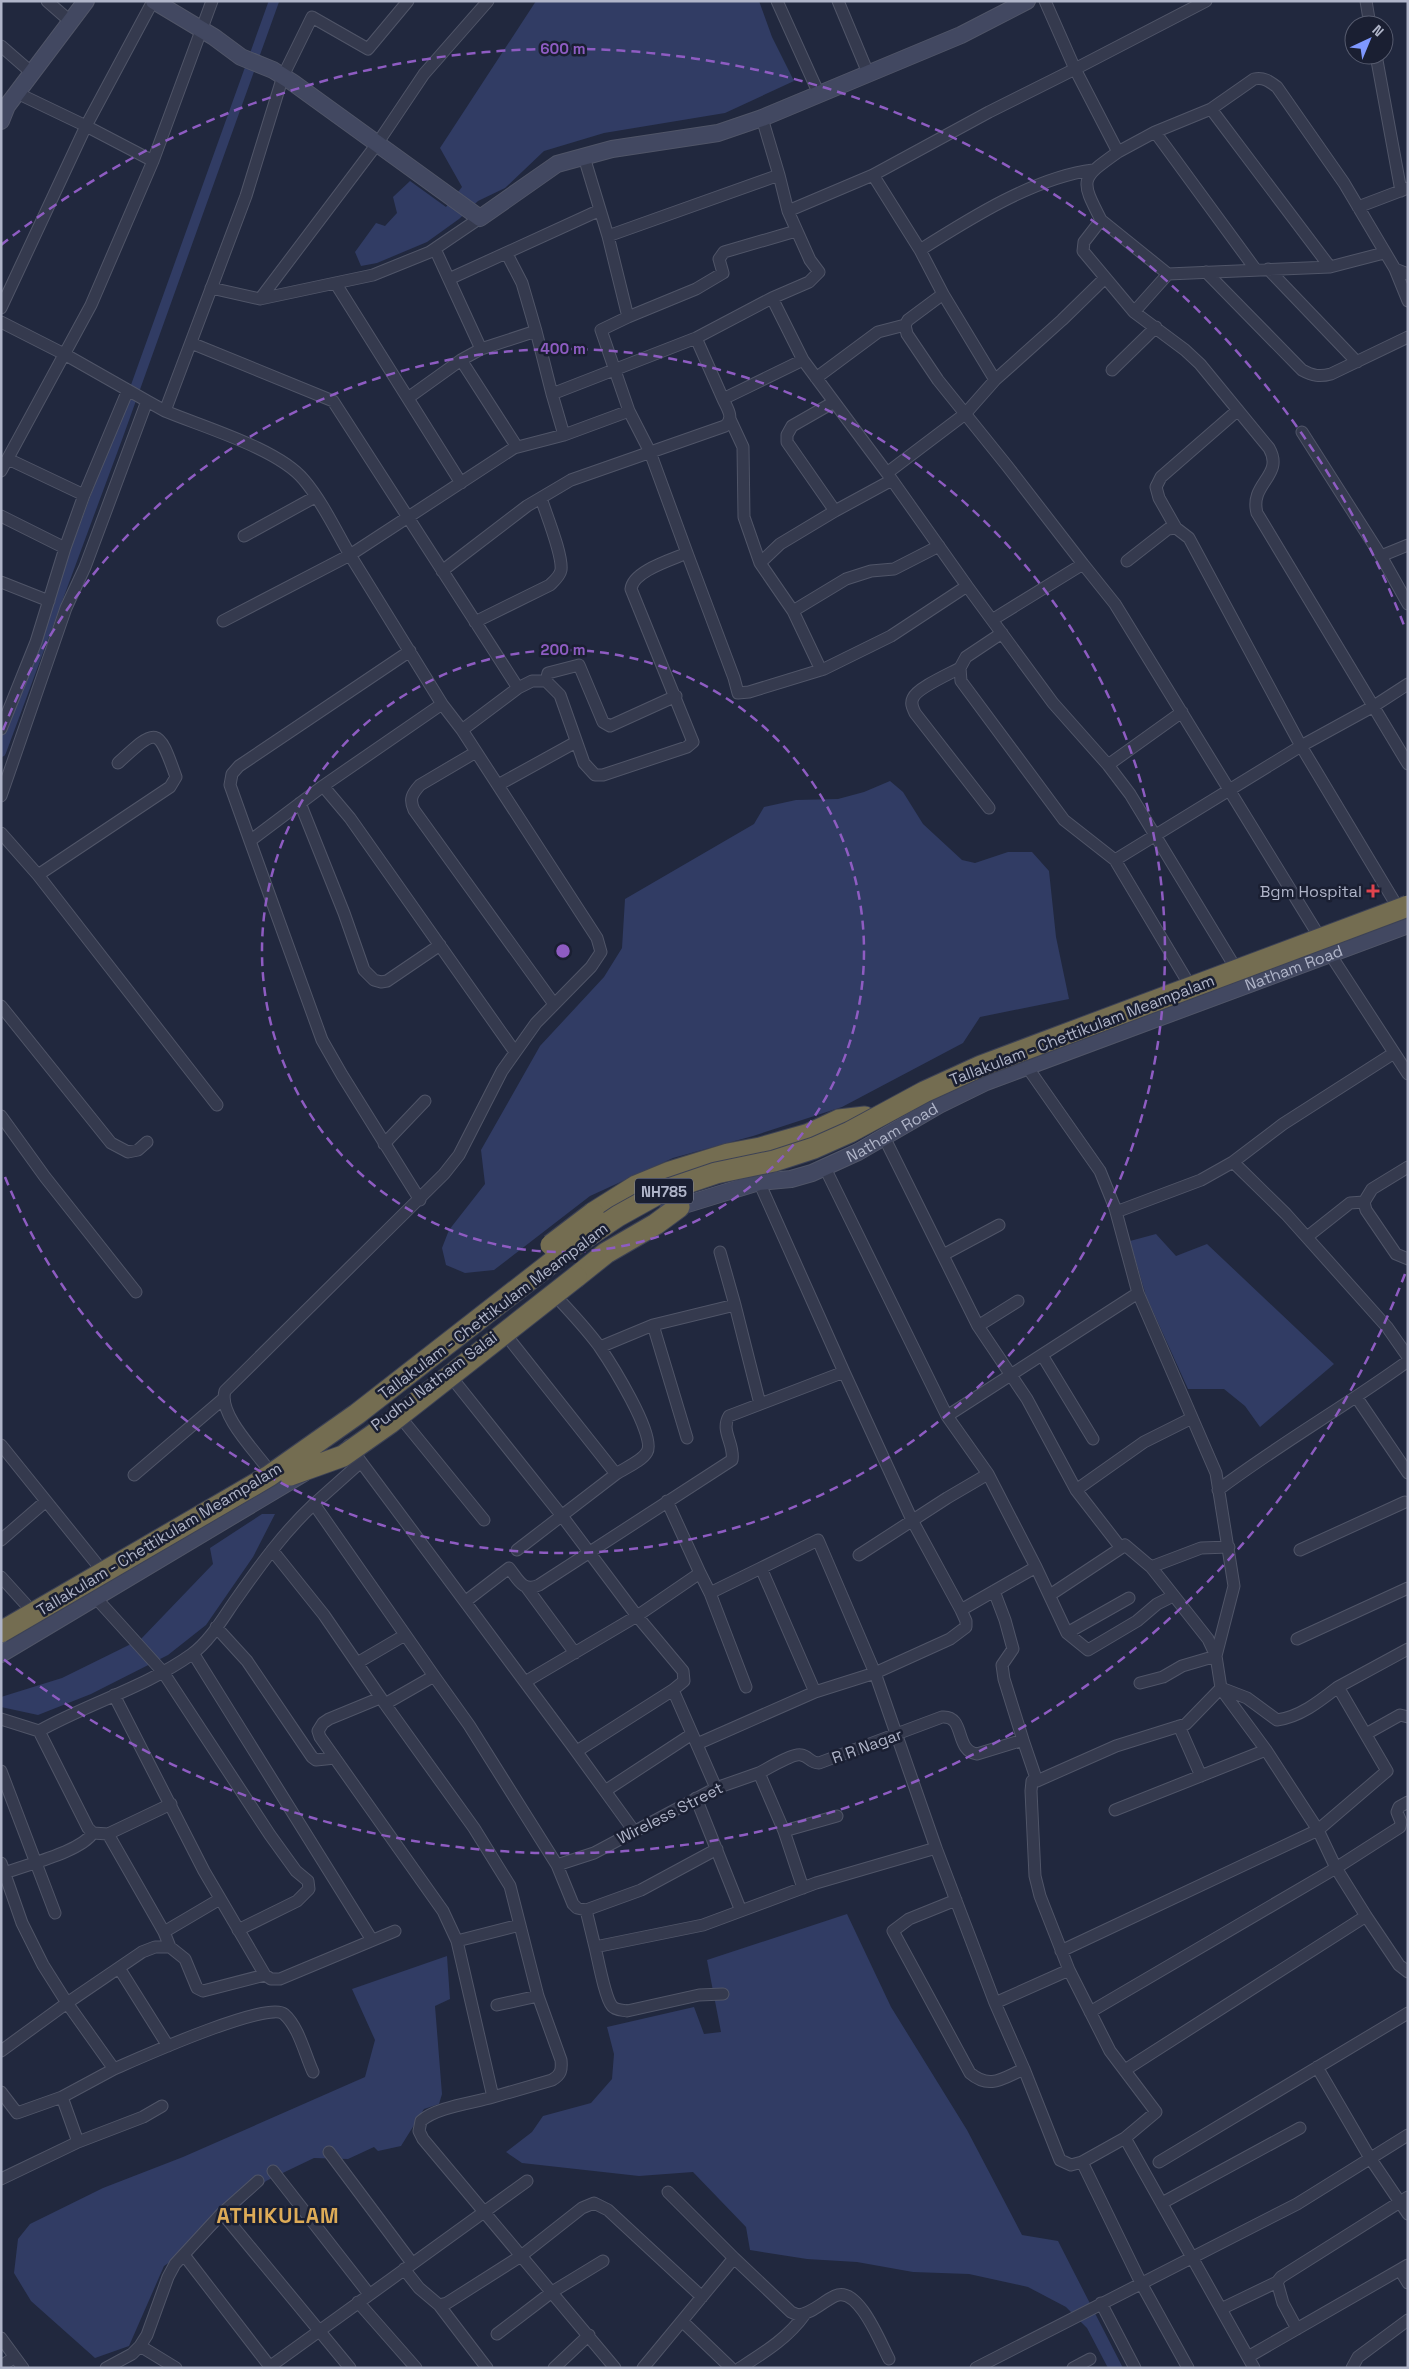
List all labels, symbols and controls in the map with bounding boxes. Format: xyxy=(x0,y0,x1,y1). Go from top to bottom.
north arrow xyxy=(1344,15,1394,65)
text: N xyxy=(1368,21,1388,40)
text: 600 m xyxy=(540,39,586,58)
text: 400 m xyxy=(540,339,586,358)
text: 200 m xyxy=(541,640,585,659)
place label: Bgm Hospital xyxy=(1260,881,1362,902)
marker: Bgm Hospital xyxy=(1366,884,1380,898)
street label: Natham Road xyxy=(1242,940,1346,995)
centre of rings xyxy=(554,942,572,960)
street label: Tallakulam - Chettikulam Meampalam xyxy=(947,970,1217,1090)
street label: Natham Road xyxy=(843,1097,942,1167)
road number: NH785 xyxy=(635,1178,693,1204)
street label: Tallakulam - Chettikulam Meampalam xyxy=(374,1218,612,1404)
street label: Pudhu Natham Salai xyxy=(367,1327,501,1435)
street label: Tallakulam - Chettikulam Meampalam xyxy=(33,1457,285,1621)
street label: R R Nagar xyxy=(829,1724,905,1768)
street label: Wireless Street xyxy=(613,1777,727,1849)
district label: ATHIKULAM xyxy=(216,2202,340,2229)

